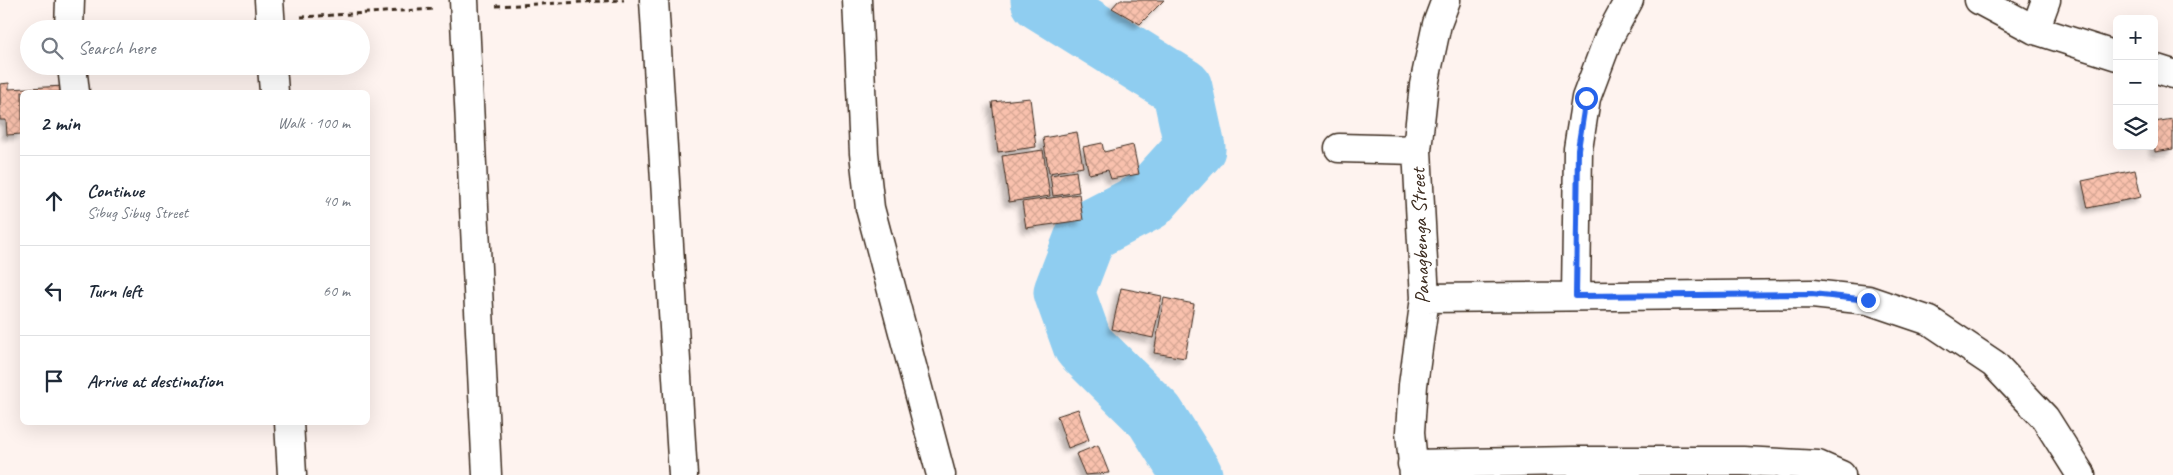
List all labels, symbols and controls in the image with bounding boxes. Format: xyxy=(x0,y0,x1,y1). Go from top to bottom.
map controls xyxy=(2113,15,2158,150)
button: + xyxy=(2113,15,2158,60)
search box xyxy=(20,20,370,75)
icon: search xyxy=(38,34,66,62)
text: Search here xyxy=(78,36,155,60)
button: − xyxy=(2113,60,2158,105)
route start xyxy=(1575,87,1598,110)
button: layers xyxy=(2113,105,2158,150)
text: 2 min xyxy=(40,110,80,136)
text: Walk · 100 m xyxy=(278,113,350,133)
street label: Panagbenga Street xyxy=(1405,166,1435,304)
text: Continue xyxy=(87,179,144,203)
icon: ahead xyxy=(40,187,68,215)
text: 40 m xyxy=(323,191,350,211)
text: Sibug Sibug Street xyxy=(87,203,188,223)
icon: left xyxy=(40,277,68,305)
text: Turn left xyxy=(87,279,142,303)
text: 60 m xyxy=(323,281,350,301)
route end xyxy=(1857,289,1880,312)
icon: arrive xyxy=(40,367,68,395)
text: Arrive at destination xyxy=(87,369,223,393)

